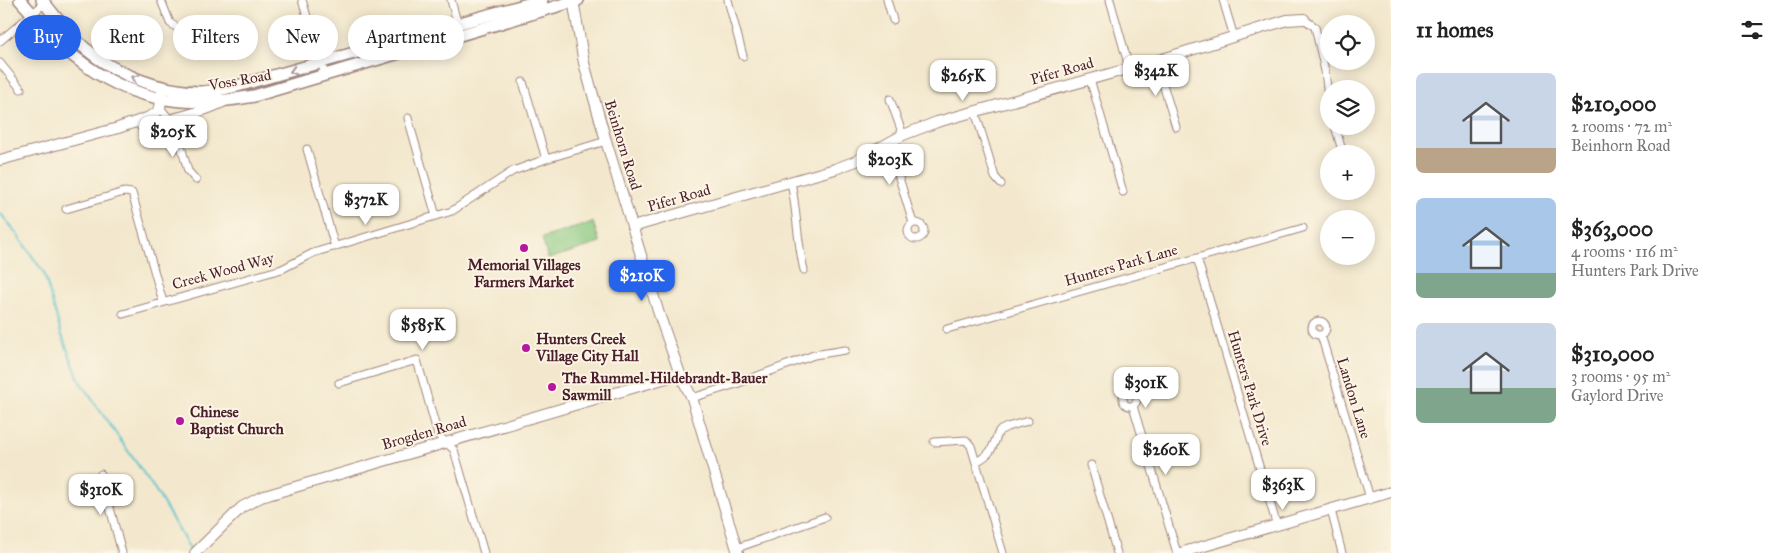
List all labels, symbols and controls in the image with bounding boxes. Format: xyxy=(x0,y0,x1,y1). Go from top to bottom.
chip: Buy xyxy=(15,15,81,60)
chip: Rent xyxy=(91,15,163,60)
chip: Filters xyxy=(173,15,258,60)
chip: New xyxy=(268,15,338,60)
chip: Apartment xyxy=(348,15,464,60)
map controls xyxy=(1320,15,1375,265)
button: locate xyxy=(1320,15,1375,70)
icon: filters xyxy=(1738,16,1766,44)
text: 11 homes xyxy=(1416,17,1493,43)
street label: Pifer Road xyxy=(1028,53,1096,89)
pin: $342K xyxy=(1121,54,1191,97)
pin: $265K xyxy=(928,59,998,102)
text: $342K xyxy=(1134,61,1178,80)
one-way arrow xyxy=(289,65,297,75)
street label: Voss Road xyxy=(206,66,273,95)
text: $265K xyxy=(941,66,985,85)
one-way arrow xyxy=(131,73,140,84)
button: layers xyxy=(1320,80,1375,135)
text: $210,000 xyxy=(1571,91,1656,117)
icon: home xyxy=(1456,93,1516,153)
street label: Beinhorn Road xyxy=(601,98,645,193)
pin: $205K xyxy=(138,116,208,158)
text: 2 rooms · 72 m² xyxy=(1571,117,1672,136)
text: $205K xyxy=(150,122,196,141)
text: Beinhorn Road xyxy=(1571,136,1670,155)
pin: $203K xyxy=(855,144,925,186)
button: + xyxy=(1320,145,1375,200)
text: $203K xyxy=(868,150,912,169)
street label: Pifer Road xyxy=(645,180,713,216)
pin: $372K xyxy=(331,184,401,226)
text: $372K xyxy=(344,190,388,209)
button: − xyxy=(1320,210,1375,265)
text: $363,000 xyxy=(1571,216,1653,242)
icon: home xyxy=(1456,218,1516,278)
street label: Hunters Park Lane xyxy=(1062,240,1180,290)
marker: Memorial Villages Farmers Market xyxy=(518,242,530,254)
text: 4 rooms · 116 m² xyxy=(1571,242,1678,261)
street label: Creek Wood Way xyxy=(170,248,277,293)
place label: Memorial Villages Farmers Market xyxy=(468,256,581,291)
pin: $210K xyxy=(607,260,677,302)
text: Hunters Park Drive xyxy=(1571,261,1699,280)
text: $210K xyxy=(620,266,664,285)
pin: $585K xyxy=(388,308,458,351)
text: $585K xyxy=(401,315,445,334)
street label: Hunters Park Drive xyxy=(1224,328,1276,448)
place label: Hunters Creek Village City Hall xyxy=(535,330,640,366)
text: $310,000 xyxy=(1571,341,1655,367)
marker: Hunters Creek Village City Hall xyxy=(520,342,532,354)
icon: home xyxy=(1456,343,1516,403)
street label: Landon Lane xyxy=(1333,355,1375,441)
pin: $301K xyxy=(1111,366,1181,409)
text: 3 rooms · 95 m² xyxy=(1571,367,1670,386)
place label: The Rummel-Hildebrandt-Bauer Sawmill xyxy=(561,369,768,404)
text: $301K xyxy=(1125,373,1167,392)
marker: The Rummel-Hildebrandt-Bauer Sawmill xyxy=(546,381,558,393)
text: Gaylord Drive xyxy=(1571,386,1663,405)
place label: Chinese Baptist Church xyxy=(190,403,285,439)
street label: Brogden Road xyxy=(380,412,469,454)
marker: Chinese Baptist Church xyxy=(174,415,186,427)
pin: $260K xyxy=(1131,434,1201,476)
text: $260K xyxy=(1143,440,1189,459)
pin: $363K xyxy=(1248,468,1318,511)
pin: $310K xyxy=(66,474,136,516)
text: $363K xyxy=(1262,475,1304,494)
text: $310K xyxy=(80,480,122,499)

